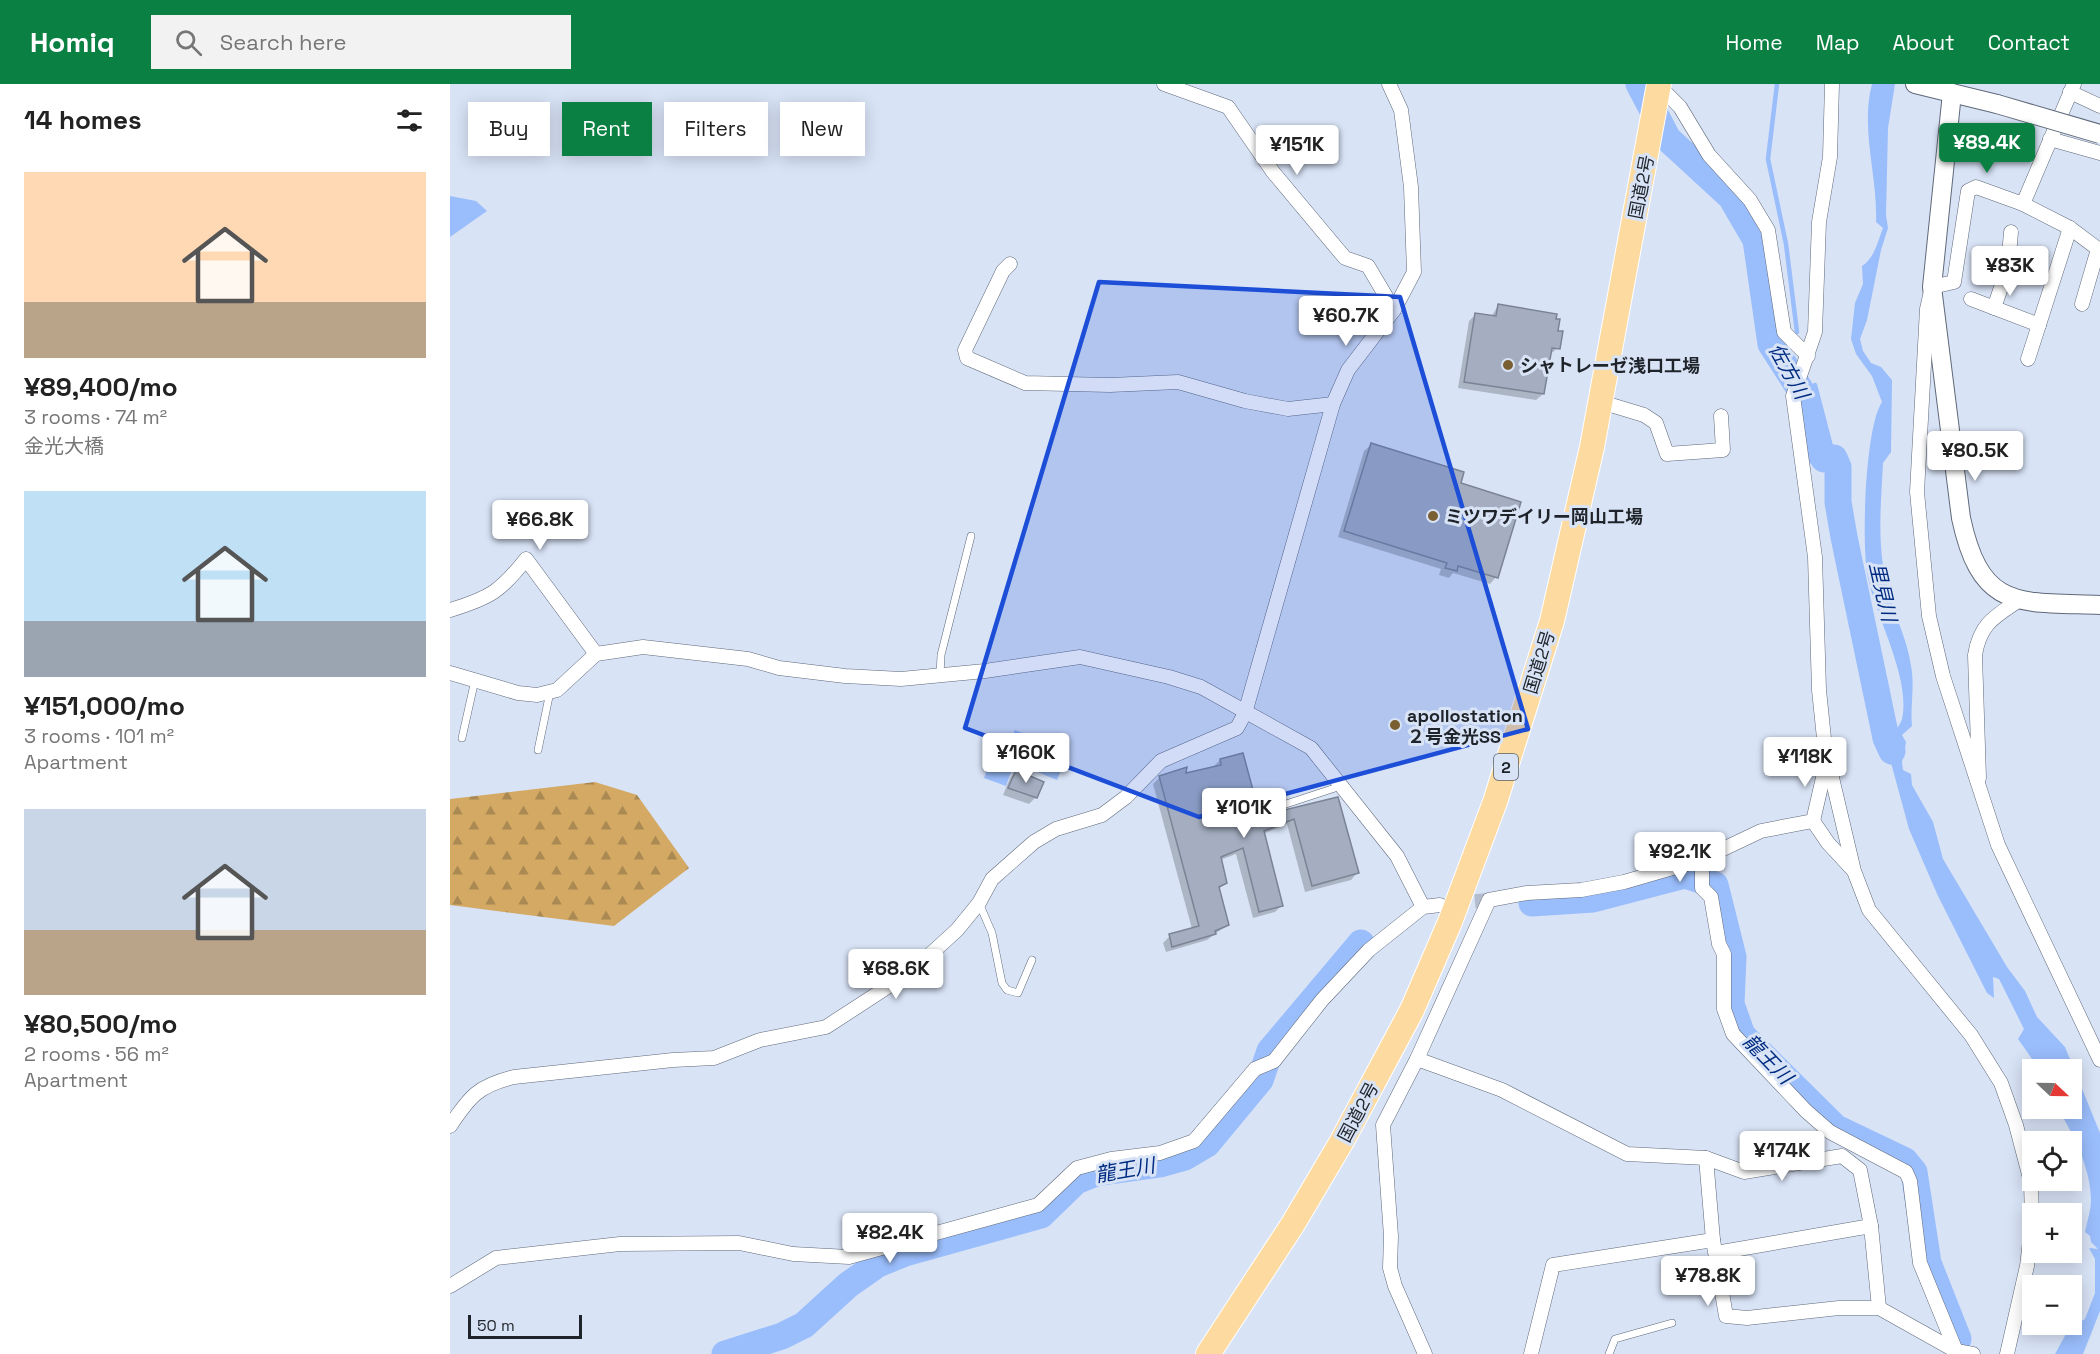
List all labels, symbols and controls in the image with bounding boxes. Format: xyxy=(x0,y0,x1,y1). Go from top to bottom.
search box xyxy=(151,15,571,69)
text: Homiq xyxy=(30,24,115,60)
icon: search xyxy=(172,26,205,59)
text: Search here xyxy=(220,28,347,56)
text: Home xyxy=(1725,29,1783,56)
text: Map xyxy=(1816,29,1860,56)
text: About xyxy=(1893,29,1955,56)
text: Contact xyxy=(1988,29,2070,56)
chip: Buy xyxy=(468,102,550,156)
chip: Rent xyxy=(562,102,652,156)
chip: Filters xyxy=(664,102,768,156)
chip: New xyxy=(780,102,865,156)
text: 14 homes xyxy=(24,103,142,137)
icon: filters xyxy=(393,104,426,137)
pin: ¥89.4K xyxy=(1938,123,2036,174)
pin: ¥151K xyxy=(1255,125,1339,176)
text: ¥89.4K xyxy=(1953,129,2021,155)
text: ¥151K xyxy=(1270,131,1324,157)
street label: 国道2号 xyxy=(1624,153,1658,221)
icon: home xyxy=(171,211,279,319)
pin: ¥83K xyxy=(1974,246,2046,297)
text: ¥83K xyxy=(1985,252,2035,278)
pin: ¥60.7K xyxy=(1297,296,1395,347)
text: ¥60.7K xyxy=(1313,302,1379,328)
water label: 佐方川 xyxy=(1763,338,1816,405)
place label: シャトレーゼ浅口工場 xyxy=(1520,354,1700,377)
marker: シャトレーゼ浅口工場 xyxy=(1501,358,1515,372)
text: ¥89,400/mo xyxy=(24,370,178,404)
text: 3 rooms · 74 m² xyxy=(24,404,167,430)
pin: ¥80.5K xyxy=(1926,431,2024,482)
text: 金光大橋 xyxy=(24,433,104,459)
text: ¥80.5K xyxy=(1941,437,2009,463)
pin: ¥66.8K xyxy=(491,500,589,551)
place label: ミツワデイリー岡山工場 xyxy=(1445,505,1643,528)
text: ¥66.8K xyxy=(506,506,574,532)
marker: ミツワデイリー岡山工場 xyxy=(1426,509,1440,523)
icon: home xyxy=(171,530,279,638)
water label: 里見川 xyxy=(1864,560,1903,626)
street label: 国道2号 xyxy=(1519,628,1559,696)
text: ¥151,000/mo xyxy=(24,689,185,723)
place label: apollostation ２号金光SS xyxy=(1407,704,1523,748)
marker: apollostation ２号金光SS xyxy=(1388,718,1402,732)
text: 3 rooms · 101 m² xyxy=(24,723,174,749)
pin: ¥160K xyxy=(984,733,1068,784)
pin: ¥118K xyxy=(1763,737,1847,788)
text: ¥160K xyxy=(996,739,1056,765)
text: ¥118K xyxy=(1778,743,1833,769)
text: Apartment xyxy=(24,749,128,775)
road number: 2 xyxy=(1494,754,1518,780)
pin: ¥101K xyxy=(1202,788,1286,839)
text: ¥101K xyxy=(1216,794,1272,820)
pin: ¥92.1K xyxy=(1631,832,1729,883)
text: ¥92.1K xyxy=(1648,838,1712,864)
icon: home xyxy=(171,848,279,956)
pin: ¥68.6K xyxy=(847,949,945,1000)
text: ¥68.6K xyxy=(862,955,930,981)
text: ¥80,500/mo xyxy=(24,1007,177,1041)
water label: 龍王川 xyxy=(1738,1028,1800,1091)
text: 2 rooms · 56 m² xyxy=(24,1041,169,1067)
north arrow xyxy=(2022,1059,2082,1119)
map controls xyxy=(2022,1059,2082,1335)
text: Apartment xyxy=(24,1067,128,1093)
street label: 国道2号 xyxy=(1333,1078,1383,1146)
pin: ¥174K xyxy=(1740,1131,1824,1182)
button: locate xyxy=(2022,1131,2082,1191)
text: ¥174K xyxy=(1754,1137,1810,1163)
water label: 龍王川 xyxy=(1093,1152,1159,1188)
button: + xyxy=(2022,1203,2082,1263)
pin: ¥82.4K xyxy=(841,1213,939,1264)
text: ¥82.4K xyxy=(856,1219,924,1245)
pin: ¥78.8K xyxy=(1659,1256,1757,1307)
text: ¥78.8K xyxy=(1675,1262,1741,1288)
button: − xyxy=(2022,1275,2082,1335)
scale bar xyxy=(468,1312,582,1340)
text: 50 m xyxy=(477,1315,515,1336)

